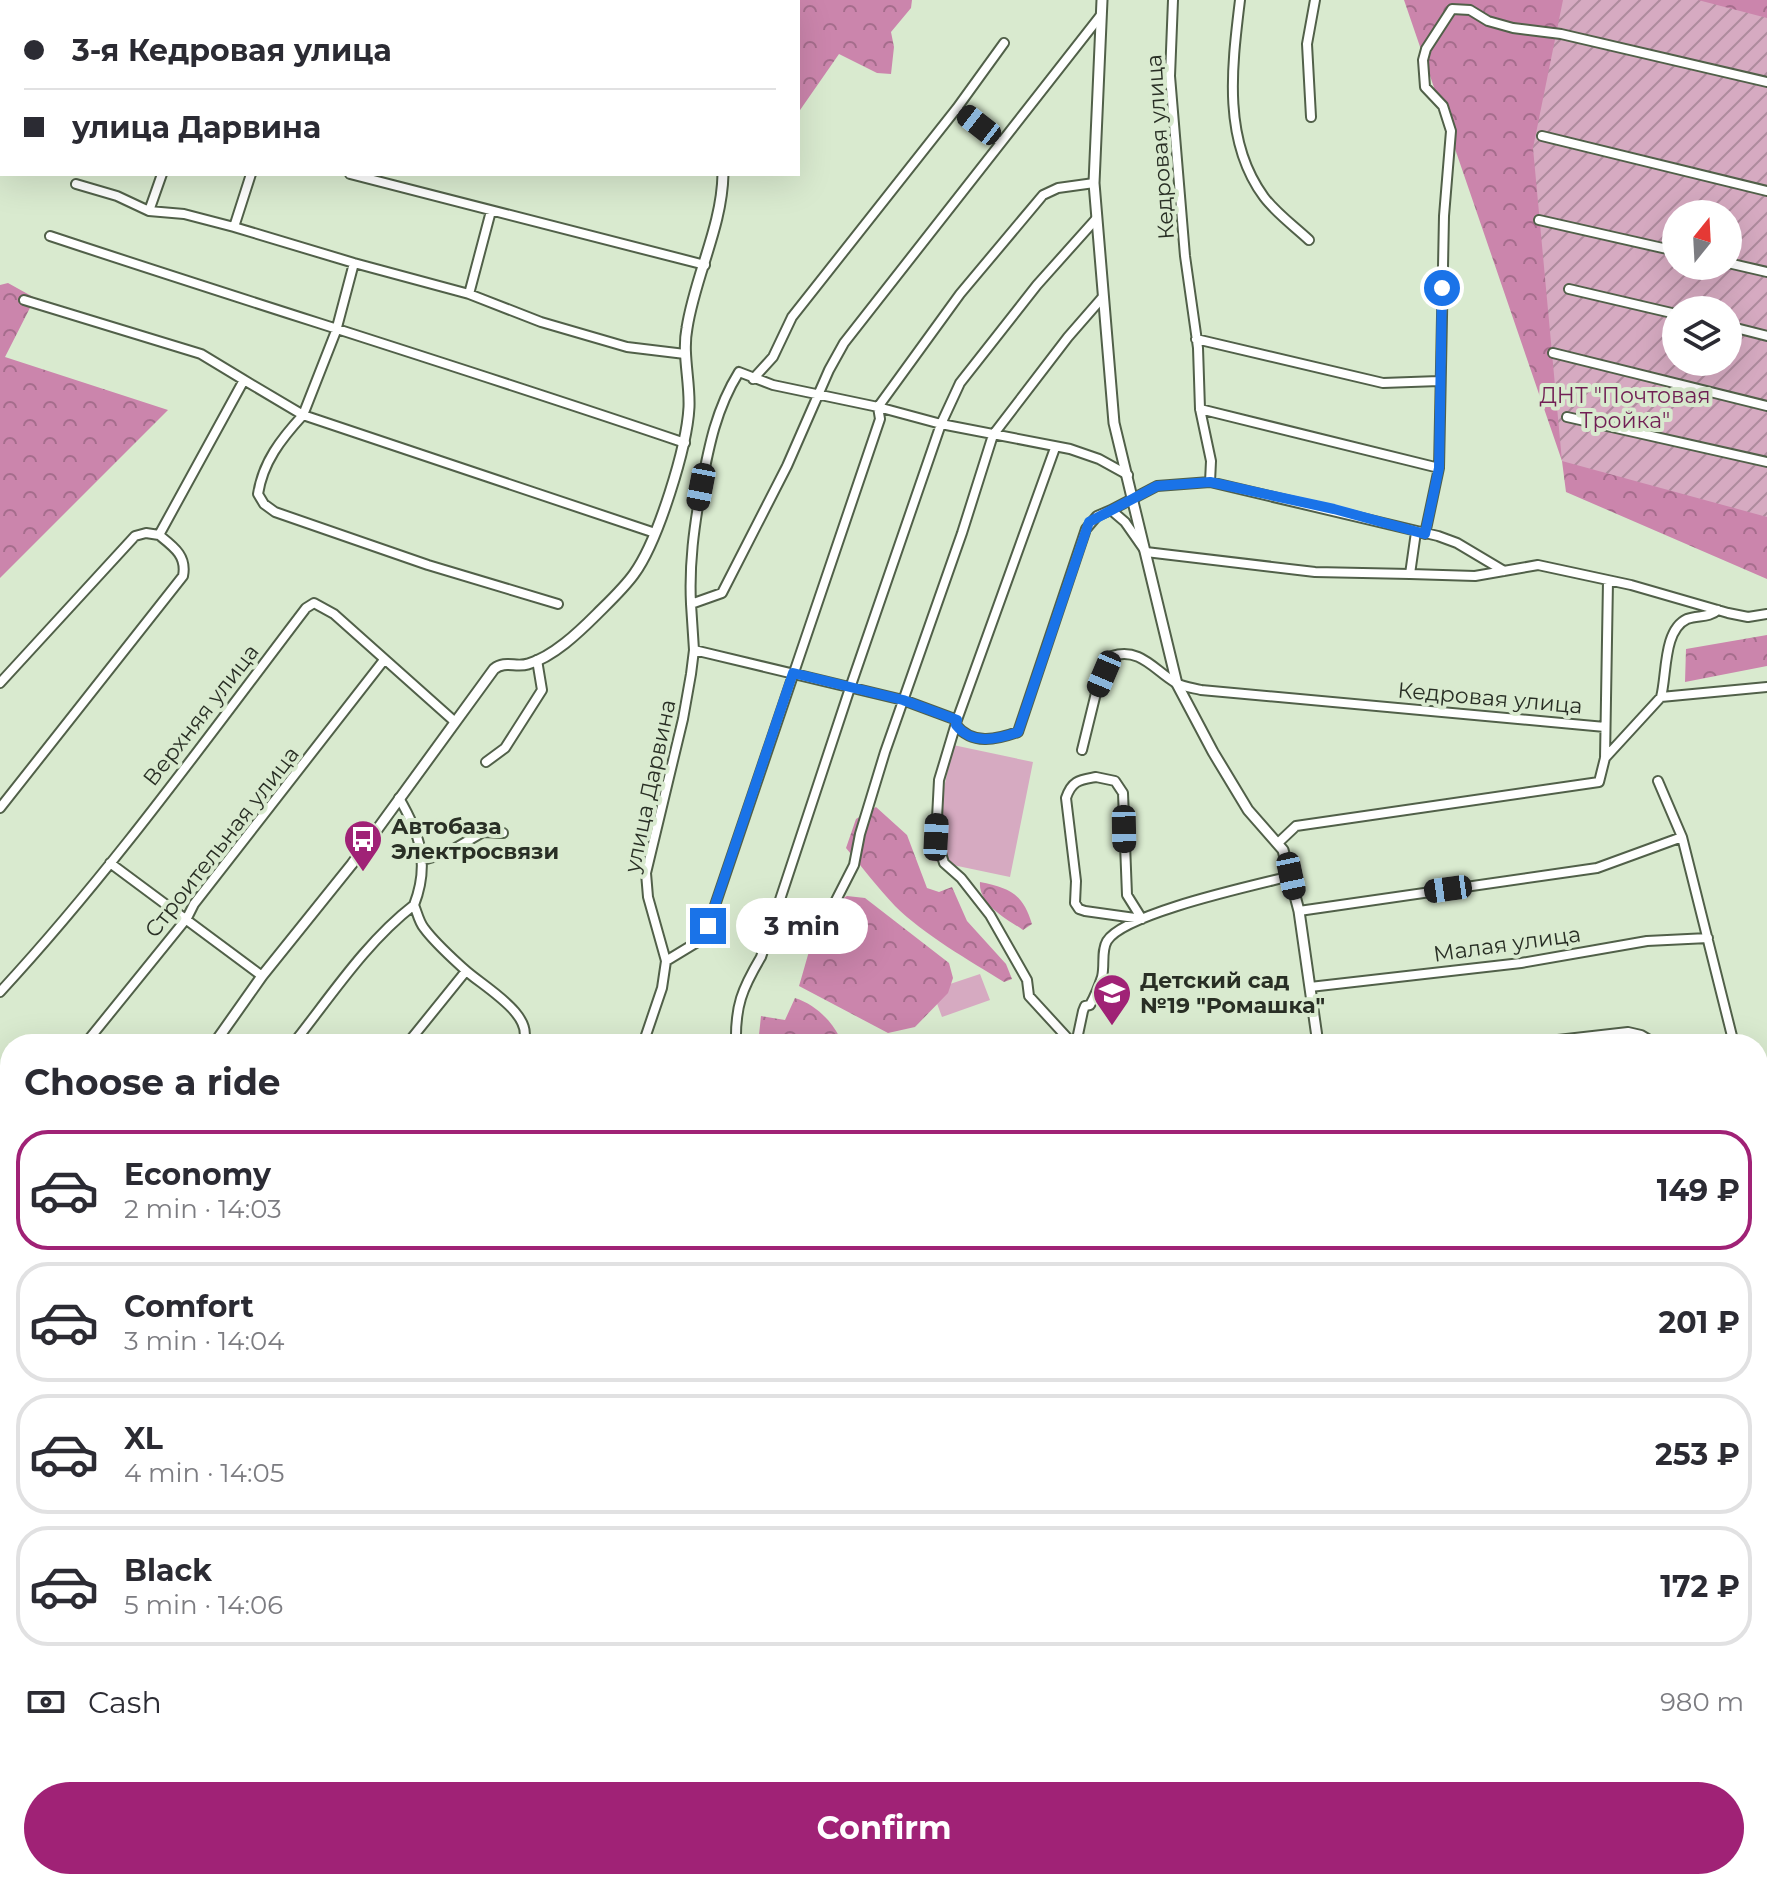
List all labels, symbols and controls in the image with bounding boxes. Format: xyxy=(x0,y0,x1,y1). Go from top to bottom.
text: 3-я Кедровая улица xyxy=(72,32,392,69)
street label: Кедровая улица xyxy=(1140,54,1180,240)
car xyxy=(953,101,1005,149)
text: улица Дарвина xyxy=(72,109,321,146)
north arrow xyxy=(1662,200,1742,280)
map controls xyxy=(1662,200,1742,376)
route start xyxy=(1424,270,1460,306)
button: layers xyxy=(1662,296,1742,376)
park label: ДНТ "Почтовая Тройка" xyxy=(1539,382,1711,434)
car xyxy=(685,461,717,513)
street label: Верхняя улица xyxy=(137,639,265,791)
car xyxy=(1084,647,1124,701)
street label: Кедровая улица xyxy=(1396,676,1584,720)
street label: улица Дарвина xyxy=(618,697,682,876)
street label: Строительная улица xyxy=(139,741,305,943)
car xyxy=(1112,805,1136,853)
car xyxy=(923,812,949,862)
place label: Автобаза Электросвязи xyxy=(391,813,559,865)
bus stop icon: Автобаза Электросвязи xyxy=(342,818,384,873)
car xyxy=(1274,850,1308,902)
car xyxy=(1423,874,1473,904)
callout: 3 min xyxy=(736,898,868,954)
route end xyxy=(690,908,726,944)
text: 3 min xyxy=(764,910,840,942)
street label: Малая улица xyxy=(1432,920,1582,968)
place label: Детский сад №19 "Ромашка" xyxy=(1140,967,1325,1019)
school or university icon: Детский сад №19 "Ромашка" xyxy=(1091,972,1133,1027)
text: Choose a ride xyxy=(24,1060,281,1104)
icon: car xyxy=(28,1154,100,1226)
text: Economy xyxy=(124,1156,271,1193)
text: 149 ₽ xyxy=(1657,1172,1740,1209)
text: 2 min · 14:03 xyxy=(124,1193,282,1225)
icon: car xyxy=(28,1286,100,1358)
text: Comfort xyxy=(124,1288,254,1325)
text: 201 ₽ xyxy=(1659,1304,1740,1341)
text: 3 min · 14:04 xyxy=(124,1325,284,1357)
icon: car xyxy=(28,1418,100,1490)
text: XL xyxy=(124,1420,163,1457)
text: 253 ₽ xyxy=(1655,1436,1740,1473)
text: 4 min · 14:05 xyxy=(124,1457,285,1489)
icon: car xyxy=(28,1550,100,1622)
text: Black xyxy=(124,1552,212,1589)
text: 172 ₽ xyxy=(1660,1568,1740,1605)
text: 5 min · 14:06 xyxy=(124,1589,283,1621)
icon: cash xyxy=(24,1680,68,1724)
text: Cash xyxy=(88,1684,162,1721)
text: 980 m xyxy=(1660,1686,1744,1718)
button: Confirm xyxy=(24,1782,1744,1874)

